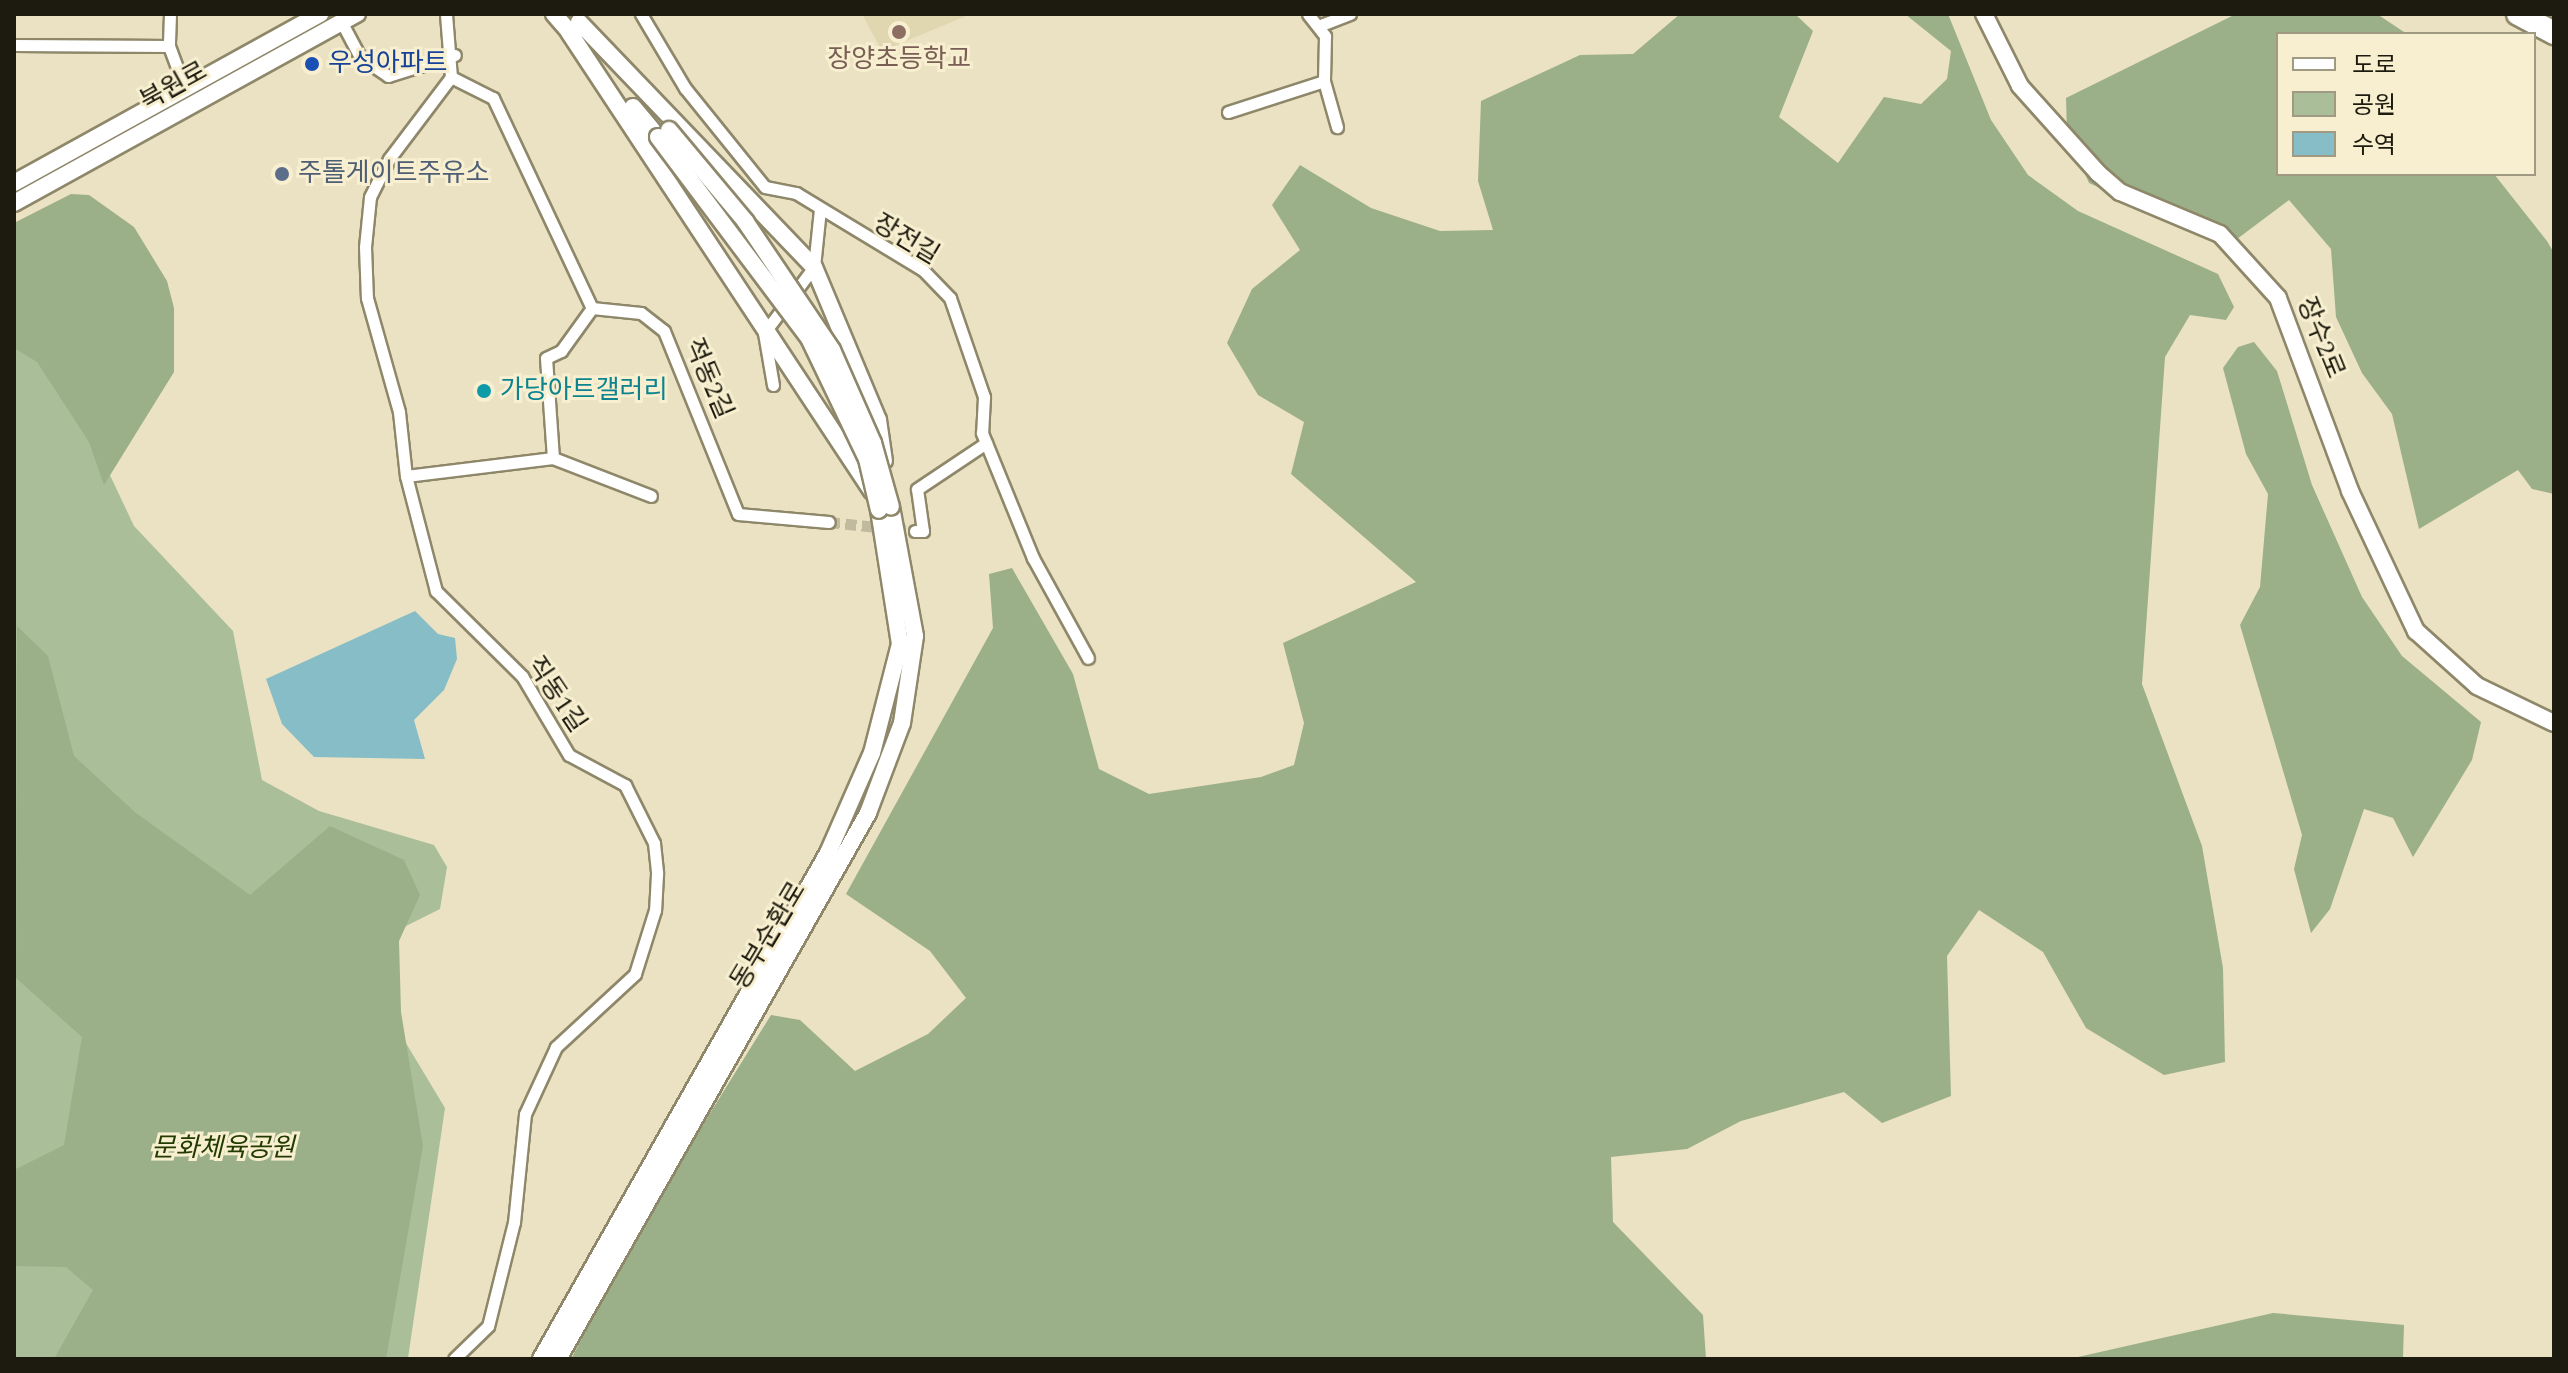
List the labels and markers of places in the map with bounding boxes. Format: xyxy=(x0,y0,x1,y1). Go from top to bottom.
marker: 장양초등학교 xyxy=(890,23,908,41)
place label: 장양초등학교 xyxy=(827,44,971,76)
place label: 우성아파트 xyxy=(328,48,448,80)
marker: 우성아파트 xyxy=(303,55,321,73)
place label: 주톨게이트주유소 xyxy=(298,158,489,190)
marker: 주톨게이트주유소 xyxy=(273,165,291,183)
place label: 가당아트갤러리 xyxy=(500,375,667,407)
marker: 가당아트갤러리 xyxy=(475,382,493,400)

